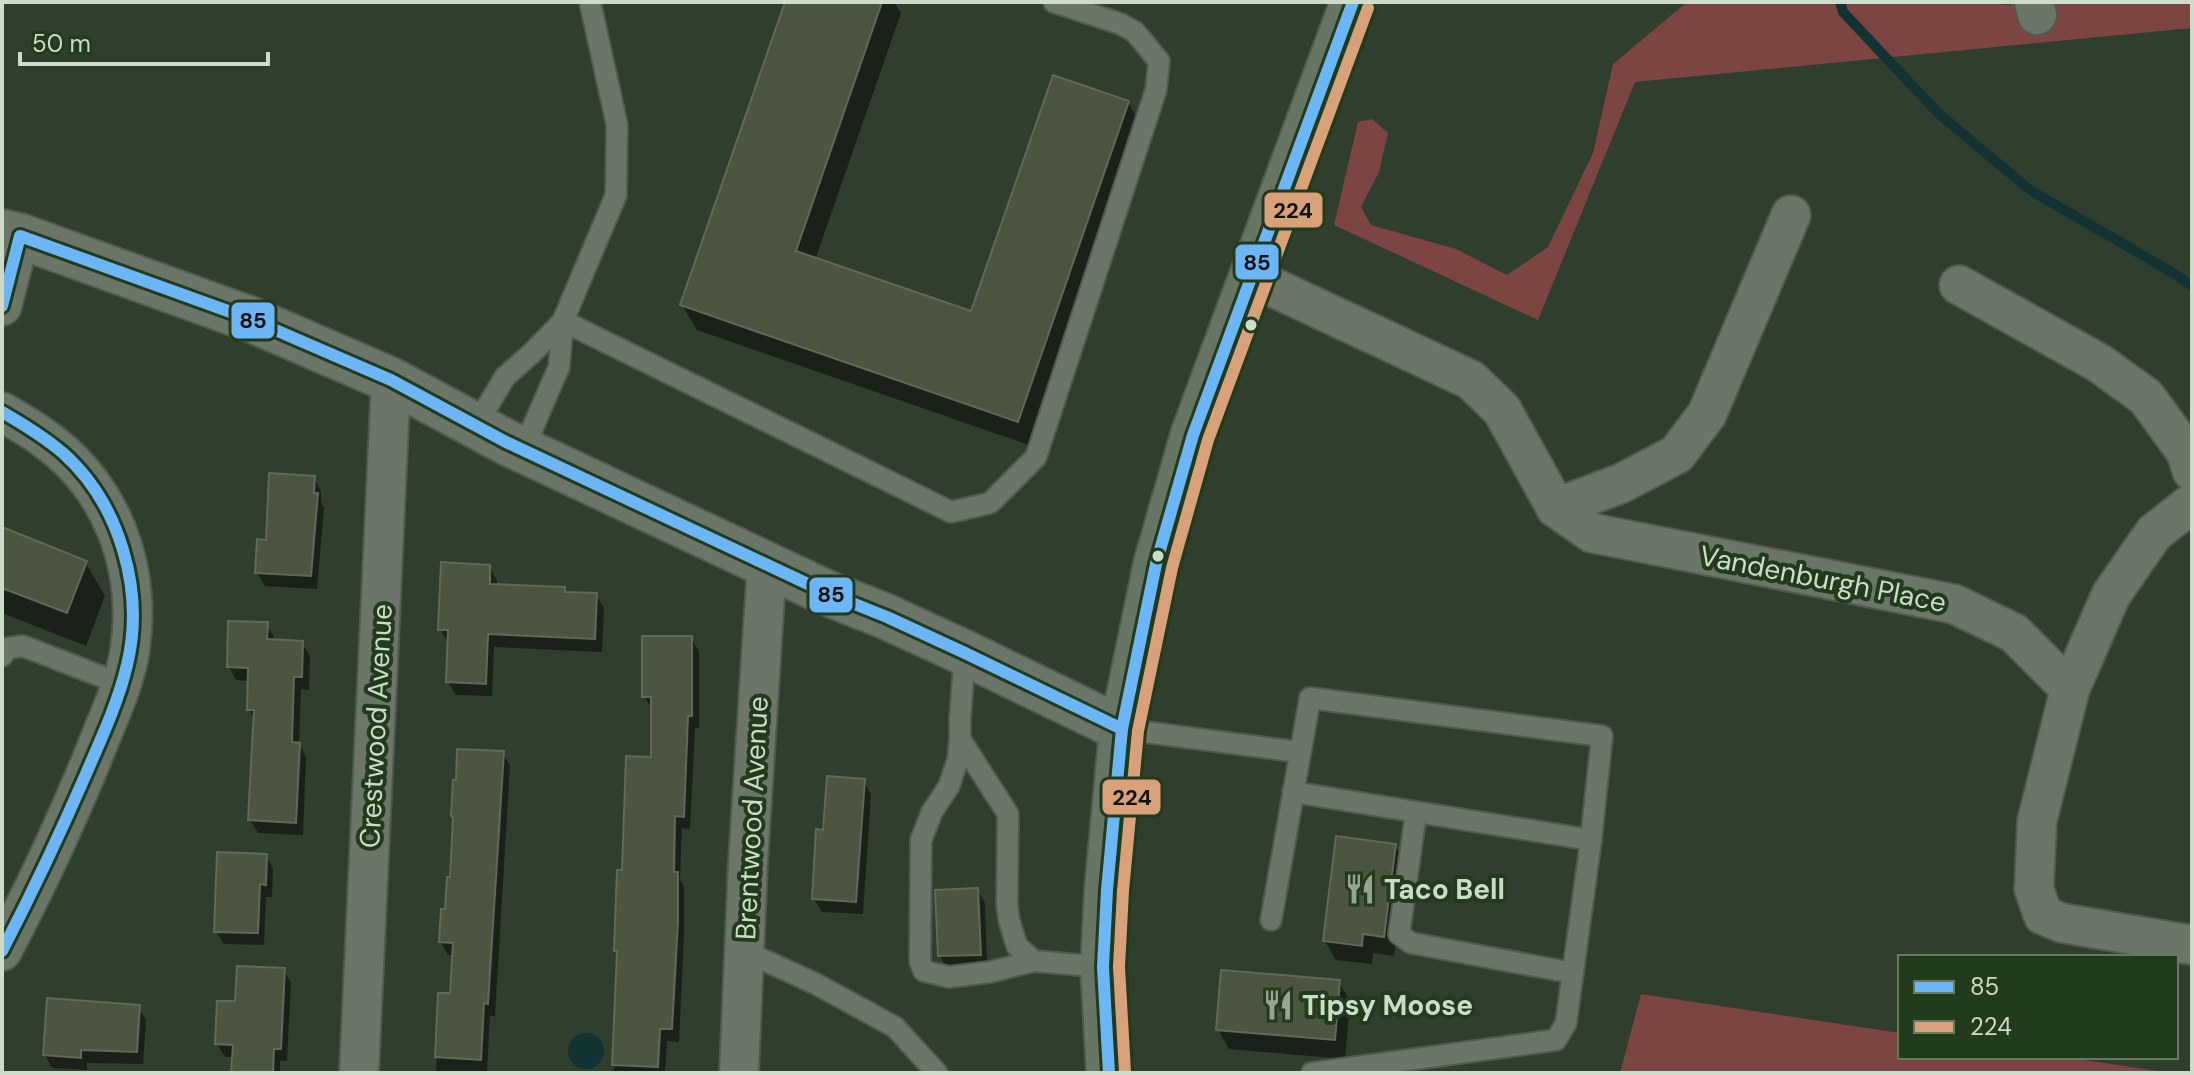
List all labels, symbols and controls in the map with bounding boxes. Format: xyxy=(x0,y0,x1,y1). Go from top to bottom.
scale bar xyxy=(20,16,268,66)
text: 50 m xyxy=(32,28,91,59)
line badge: 224 xyxy=(1263,191,1324,229)
text: 224 xyxy=(1273,196,1313,225)
line badge: 85 xyxy=(1234,243,1280,281)
text: 85 xyxy=(1243,248,1271,277)
line badge: 85 xyxy=(230,301,276,340)
text: 85 xyxy=(239,306,267,335)
unlabelled marker xyxy=(1243,317,1259,333)
street label: Vandenburgh Place xyxy=(1697,537,1949,621)
unlabelled marker xyxy=(1150,548,1166,564)
line badge: 85 xyxy=(808,576,854,614)
text: 85 xyxy=(817,580,845,609)
street label: Crestwood Avenue xyxy=(351,603,401,849)
street label: Brentwood Avenue xyxy=(727,695,777,941)
line badge: 224 xyxy=(1101,778,1162,816)
text: 224 xyxy=(1112,783,1152,812)
place label: Taco Bell xyxy=(1384,871,1505,908)
restaurant icon: Taco Bell xyxy=(1343,872,1377,906)
legend xyxy=(1898,955,2178,1059)
text: 85 xyxy=(1970,971,1999,1002)
place label: Tipsy Moose xyxy=(1302,987,1473,1024)
restaurant icon: Tipsy Moose xyxy=(1261,988,1295,1022)
text: 224 xyxy=(1970,1011,2012,1042)

